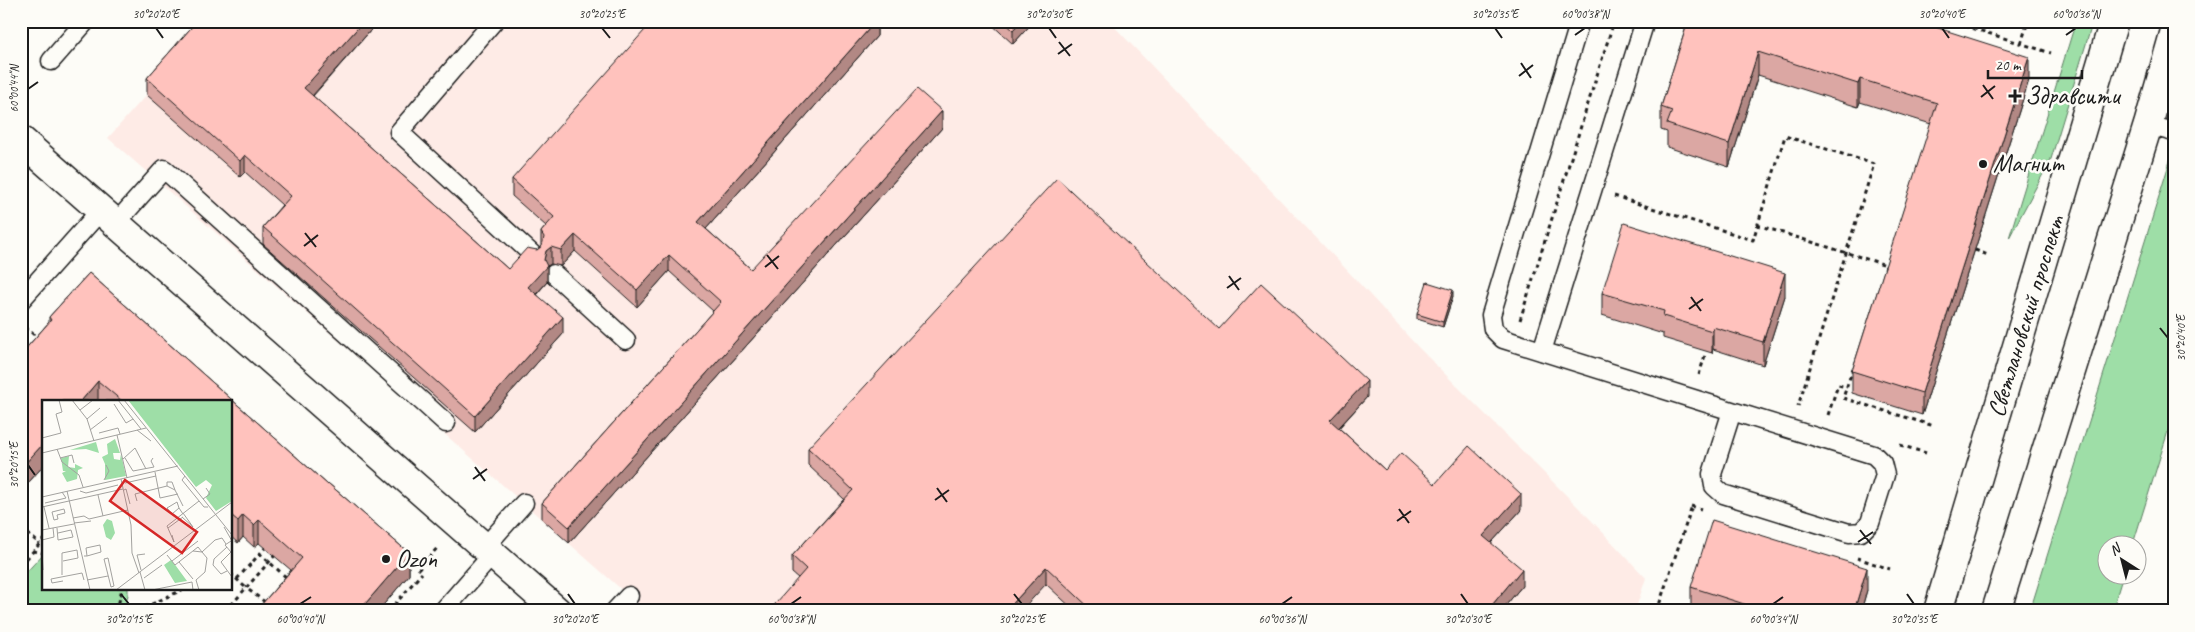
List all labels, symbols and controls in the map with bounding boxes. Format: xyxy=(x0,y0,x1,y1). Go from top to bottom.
text: 30°20'20"E xyxy=(133,6,181,22)
text: 30°20'25"E xyxy=(579,6,627,22)
text: 30°20'30"E xyxy=(1026,6,1074,22)
text: 30°20'35"E xyxy=(1472,6,1520,22)
text: 60°00'38"N xyxy=(1561,6,1610,22)
text: 30°20'40"E xyxy=(1919,6,1967,22)
text: 60°00'36"N xyxy=(2052,6,2101,22)
scale bar xyxy=(1988,48,2081,80)
text: 20 m xyxy=(1995,56,2022,75)
text: 60°00'44"N xyxy=(6,64,22,113)
place label: Здравсити xyxy=(2025,80,2121,112)
marker: Здравсити xyxy=(2009,90,2021,102)
place label: Магнит xyxy=(1993,148,2065,180)
marker: Магнит xyxy=(1977,158,1989,170)
street label: Светлановский проспект xyxy=(1980,210,2072,421)
text: 30°20'40"E xyxy=(2173,313,2189,361)
inset map xyxy=(42,400,232,590)
text: 30°20'15"E xyxy=(6,440,22,488)
north arrow xyxy=(2098,534,2148,584)
text: N xyxy=(2106,539,2125,559)
place label: Ozon xyxy=(396,543,438,575)
marker: Ozon xyxy=(380,553,392,565)
text: 30°20'15"E xyxy=(106,611,154,627)
text: 60°00'40"N xyxy=(276,611,325,627)
text: 30°20'20"E xyxy=(552,611,600,627)
text: 60°00'38"N xyxy=(767,611,816,627)
text: 30°20'25"E xyxy=(999,611,1047,627)
text: 60°00'36"N xyxy=(1258,611,1307,627)
text: 30°20'30"E xyxy=(1445,611,1493,627)
text: 60°00'34"N xyxy=(1749,611,1798,627)
text: 30°20'35"E xyxy=(1891,611,1939,627)

